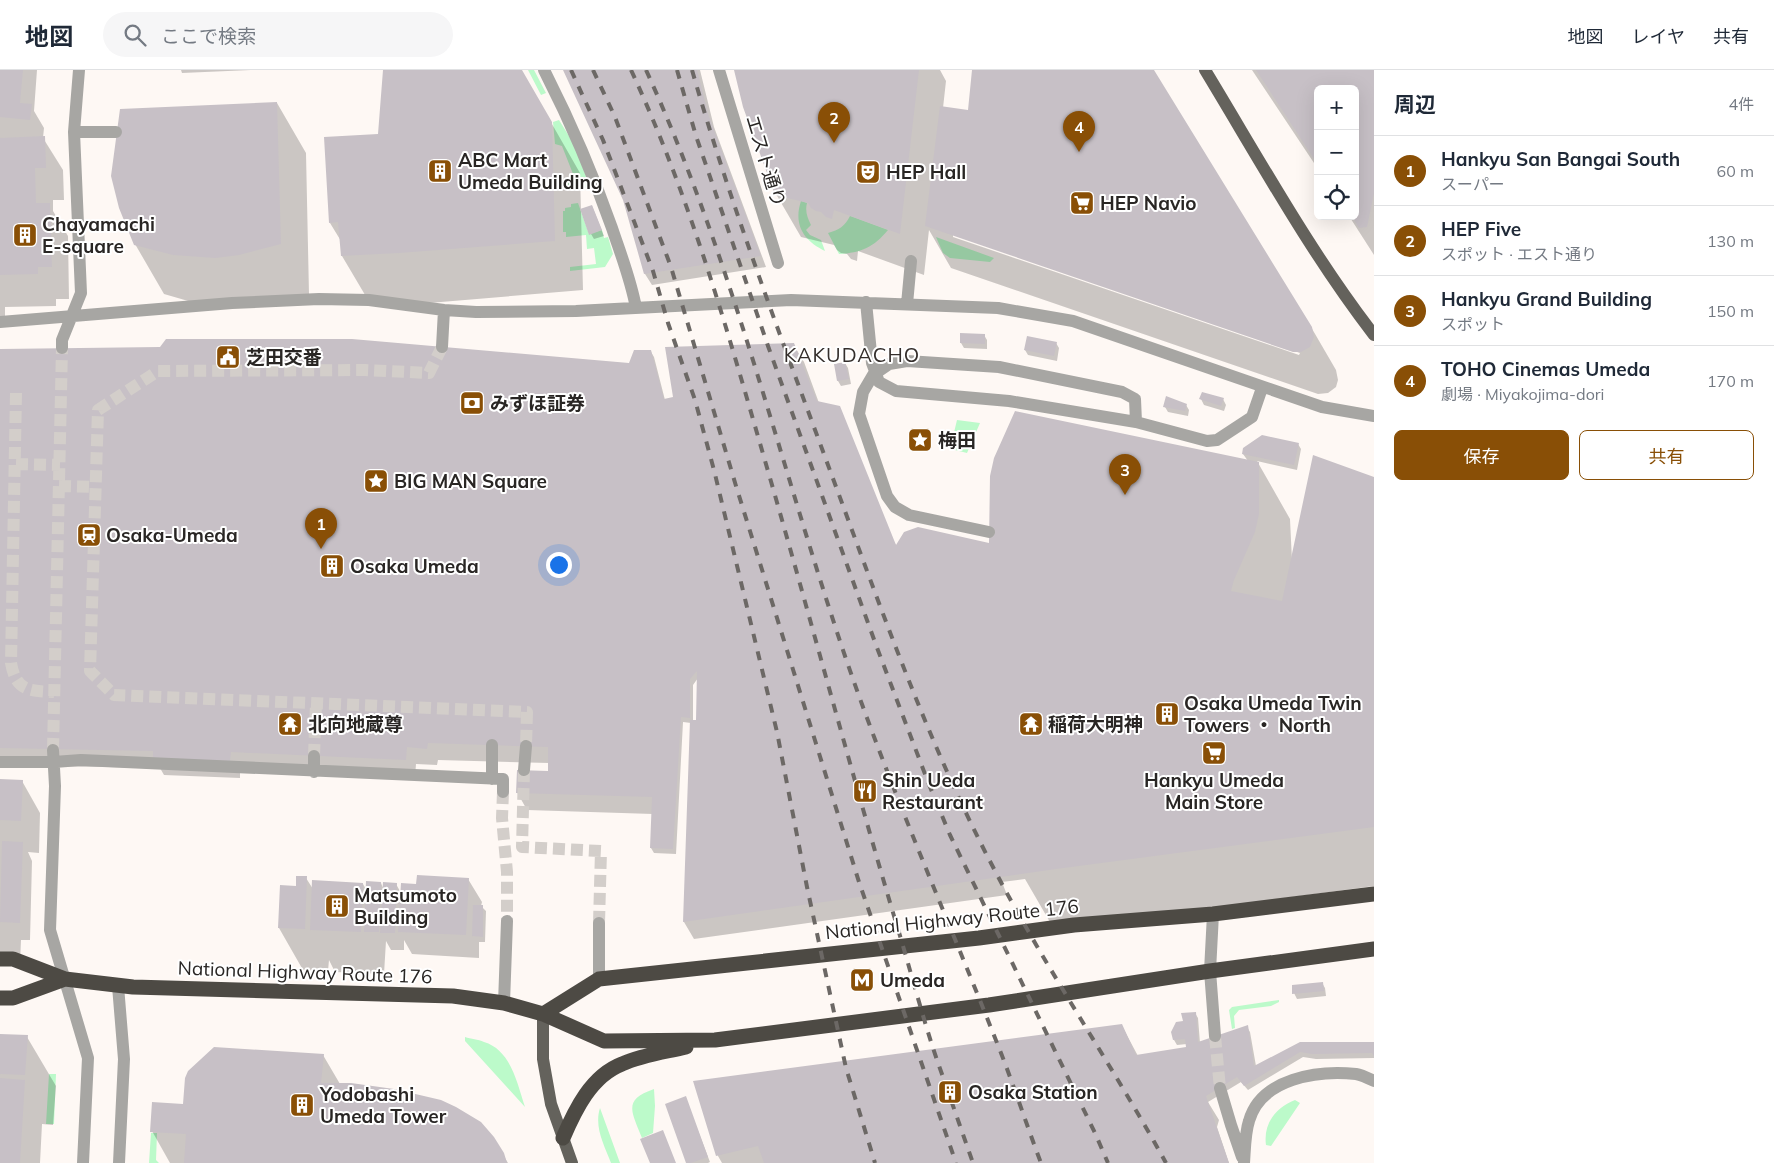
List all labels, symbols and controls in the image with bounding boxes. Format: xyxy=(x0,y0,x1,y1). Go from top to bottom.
search box xyxy=(103,12,453,57)
text: 地図 xyxy=(25,21,73,51)
icon: search xyxy=(121,21,149,49)
text: ここで検索 xyxy=(161,24,256,48)
text: 地図 xyxy=(1568,25,1604,48)
text: レイヤ xyxy=(1632,25,1685,48)
text: 共有 xyxy=(1713,25,1749,48)
map controls xyxy=(1314,85,1359,220)
button: + xyxy=(1314,85,1359,130)
text: 周辺 xyxy=(1394,91,1436,117)
text: 4件 xyxy=(1728,94,1754,114)
pin: 2 xyxy=(818,102,850,143)
pin: 4 xyxy=(1063,111,1095,152)
street label: エスト通り xyxy=(741,112,791,210)
button: − xyxy=(1314,130,1359,175)
text: Hankyu San Bangai South xyxy=(1441,147,1680,171)
place label: ABC Mart Umeda Building xyxy=(458,148,603,194)
building icon: ABC Mart Umeda Building xyxy=(427,158,453,184)
theatre icon: HEP Hall xyxy=(855,159,881,185)
place label: HEP Hall xyxy=(886,160,966,184)
text: 1 xyxy=(1405,161,1415,181)
text: 60 m xyxy=(1717,161,1754,181)
text: スーパー xyxy=(1441,174,1505,194)
button: locate xyxy=(1314,175,1359,220)
supermarket icon: HEP Navio xyxy=(1069,190,1095,216)
place label: HEP Navio xyxy=(1100,191,1196,215)
place label: Chayamachi E-square xyxy=(42,212,155,258)
text: HEP Five xyxy=(1441,217,1521,241)
building icon: Chayamachi E-square xyxy=(12,222,38,248)
text: 2 xyxy=(1405,231,1415,251)
text: 130 m xyxy=(1707,231,1754,251)
text: スポット · エスト通り xyxy=(1441,244,1597,264)
text: Hankyu Grand Building xyxy=(1441,287,1652,311)
text: 3 xyxy=(1405,301,1415,321)
text: 150 m xyxy=(1707,301,1754,321)
text: スポット xyxy=(1441,314,1505,334)
district label: KAKUDACHO xyxy=(784,342,920,367)
public building icon: 芝田交番 xyxy=(215,344,241,370)
place label: 芝田交番 xyxy=(246,345,322,369)
text: TOHO Cinemas Umeda xyxy=(1441,357,1650,381)
text: 4 xyxy=(1405,371,1415,391)
text: 170 m xyxy=(1707,371,1754,391)
text: 劇場 · Miyakojima-dori xyxy=(1441,384,1604,404)
bank icon: みずほ証券 xyxy=(459,390,485,416)
place label: みずほ証券 xyxy=(490,391,585,415)
place icon: 梅田 xyxy=(907,427,933,453)
place label: 梅田 xyxy=(938,428,976,452)
button: 保存 xyxy=(1394,430,1569,480)
button: 共有 xyxy=(1579,430,1754,480)
pin: 3 xyxy=(1109,454,1141,495)
place icon: BIG MAN Square xyxy=(363,468,389,494)
place label: BIG MAN Square xyxy=(394,469,547,493)
pin: 1 xyxy=(305,508,337,549)
station icon: Osaka-Umeda xyxy=(76,522,102,548)
place label: Osaka-Umeda xyxy=(106,523,238,547)
your location xyxy=(546,552,572,578)
building icon: Osaka Umeda xyxy=(319,553,345,579)
place label: Osaka Umeda xyxy=(350,554,479,578)
place label: Osaka Umeda Twin Towers ・ North xyxy=(1184,691,1362,737)
building icon: Osaka Umeda Twin Towers ・ North xyxy=(1154,701,1180,727)
temple icon: 北向地蔵尊 xyxy=(277,711,303,737)
temple icon: 稲荷大明神 xyxy=(1018,711,1044,737)
place label: 北向地蔵尊 xyxy=(308,712,403,736)
place label: 稲荷大明神 xyxy=(1048,712,1143,736)
supermarket icon: Hankyu Umeda Main Store xyxy=(1201,740,1227,766)
place label: Shin Ueda Restaurant xyxy=(882,768,983,814)
place label: Hankyu Umeda Main Store xyxy=(1144,768,1284,814)
restaurant icon: Shin Ueda Restaurant xyxy=(852,778,878,804)
place label: Matsumoto Building xyxy=(354,883,457,929)
building icon: Matsumoto Building xyxy=(324,893,350,919)
street label: National Highway Route 176 xyxy=(824,894,1080,944)
street label: National Highway Route 176 xyxy=(177,956,433,988)
metro station icon: Umeda xyxy=(849,967,875,993)
place label: Umeda xyxy=(880,968,945,992)
building icon: Osaka Station xyxy=(937,1079,963,1105)
place label: Osaka Station xyxy=(968,1080,1098,1104)
place label: Yodobashi Umeda Tower xyxy=(319,1082,447,1128)
building icon: Yodobashi Umeda Tower xyxy=(289,1092,315,1118)

